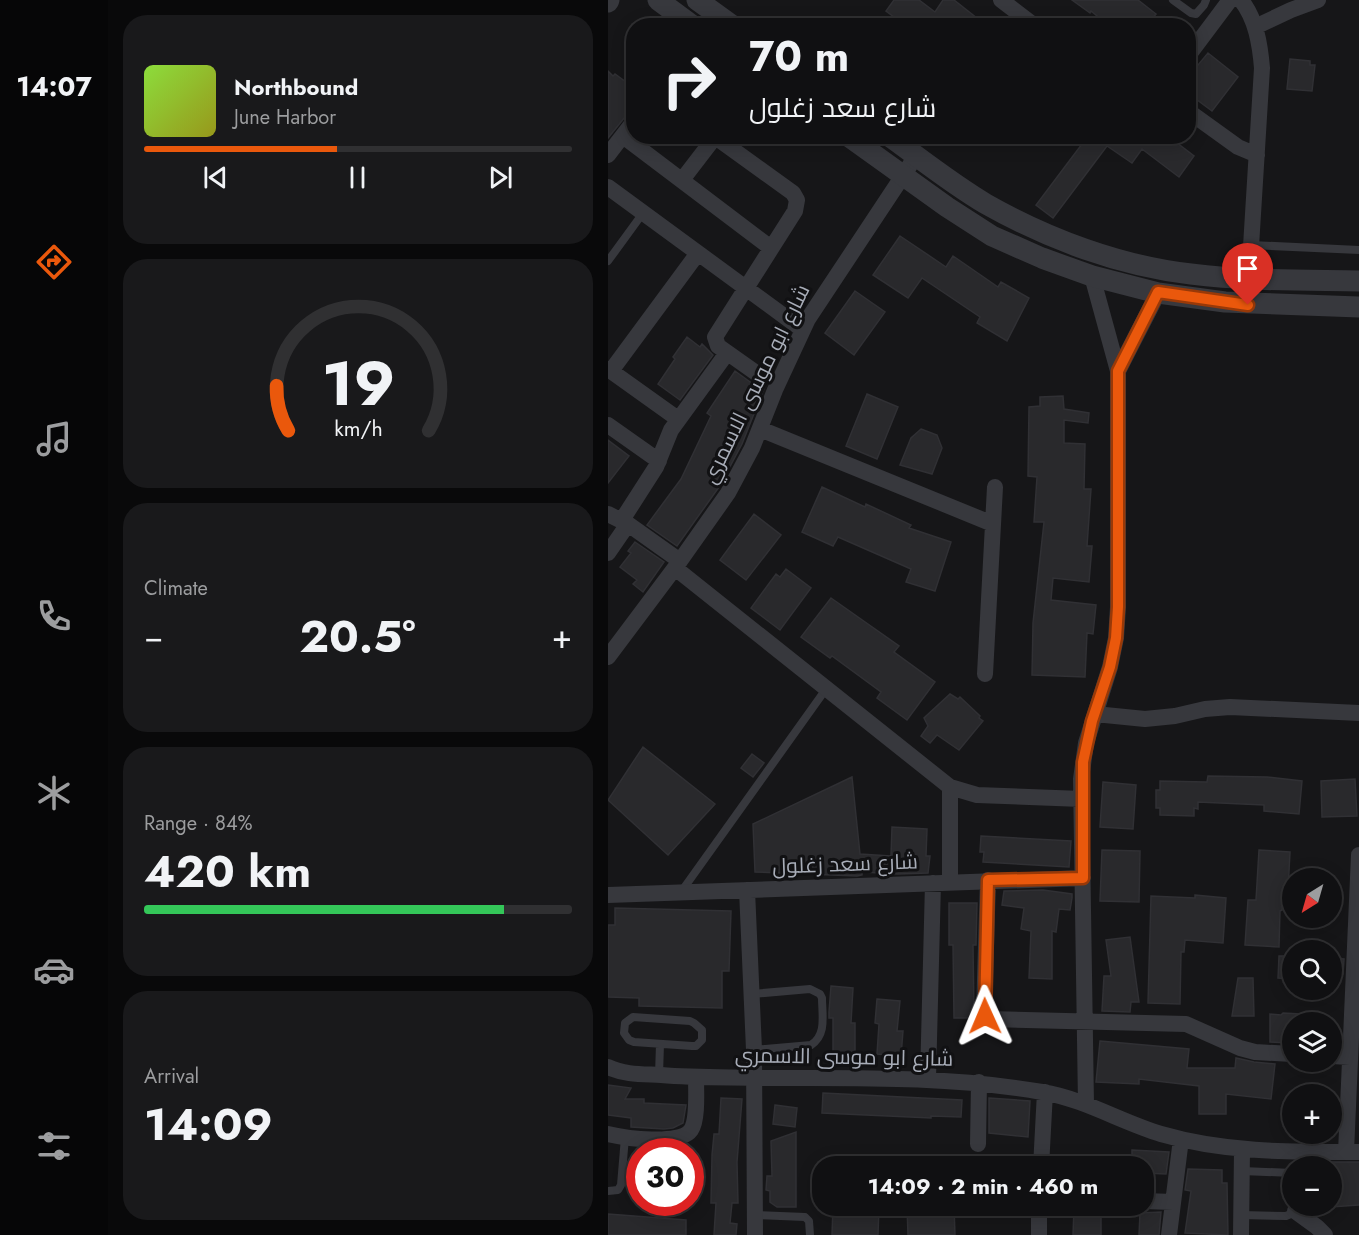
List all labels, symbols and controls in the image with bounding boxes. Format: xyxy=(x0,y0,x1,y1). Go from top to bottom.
text: 70 m xyxy=(749,26,849,87)
icon: right xyxy=(650,42,728,120)
text: 14:07 xyxy=(16,67,92,106)
text: Northbound xyxy=(234,71,358,103)
text: شارع سعد زغلول xyxy=(749,88,936,127)
text: June Harbor xyxy=(234,103,336,132)
icon: previous xyxy=(199,161,232,194)
icon: pause xyxy=(341,161,374,194)
icon: next xyxy=(484,161,517,194)
icon: directions xyxy=(33,241,75,283)
pin xyxy=(1222,243,1273,305)
icon: arrive xyxy=(1231,252,1264,285)
street label: شارع ابو موسى الاسمري xyxy=(695,279,818,489)
text: 19 xyxy=(321,338,395,428)
text: km/h xyxy=(334,413,382,444)
icon: music xyxy=(33,418,75,460)
text: Climate xyxy=(144,574,208,603)
icon: phone xyxy=(33,595,75,637)
text: 20.5° xyxy=(299,604,416,669)
text: − xyxy=(144,613,163,660)
text: + xyxy=(552,613,572,660)
icon: climate xyxy=(33,772,75,814)
text: Range · 84% xyxy=(144,809,253,838)
text: 420 km xyxy=(144,839,311,904)
street label: شارع سعد زغلول xyxy=(772,846,918,882)
north arrow xyxy=(1282,868,1342,928)
map controls xyxy=(1282,868,1342,1216)
button: search xyxy=(1282,940,1342,1000)
icon: car xyxy=(33,949,75,991)
position arrow xyxy=(953,984,1017,1048)
button: layers xyxy=(1282,1012,1342,1072)
street label: شارع ابو موسى الاسمري xyxy=(735,1040,953,1075)
text: Arrival xyxy=(144,1062,199,1091)
button: + xyxy=(1282,1084,1342,1144)
text: 14:09 xyxy=(144,1092,273,1157)
icon: filters xyxy=(33,1125,75,1167)
speed limit sign: 30 xyxy=(626,1138,704,1216)
button: − xyxy=(1282,1156,1342,1216)
text: 14:09 · 2 min · 460 m xyxy=(868,1170,1098,1202)

